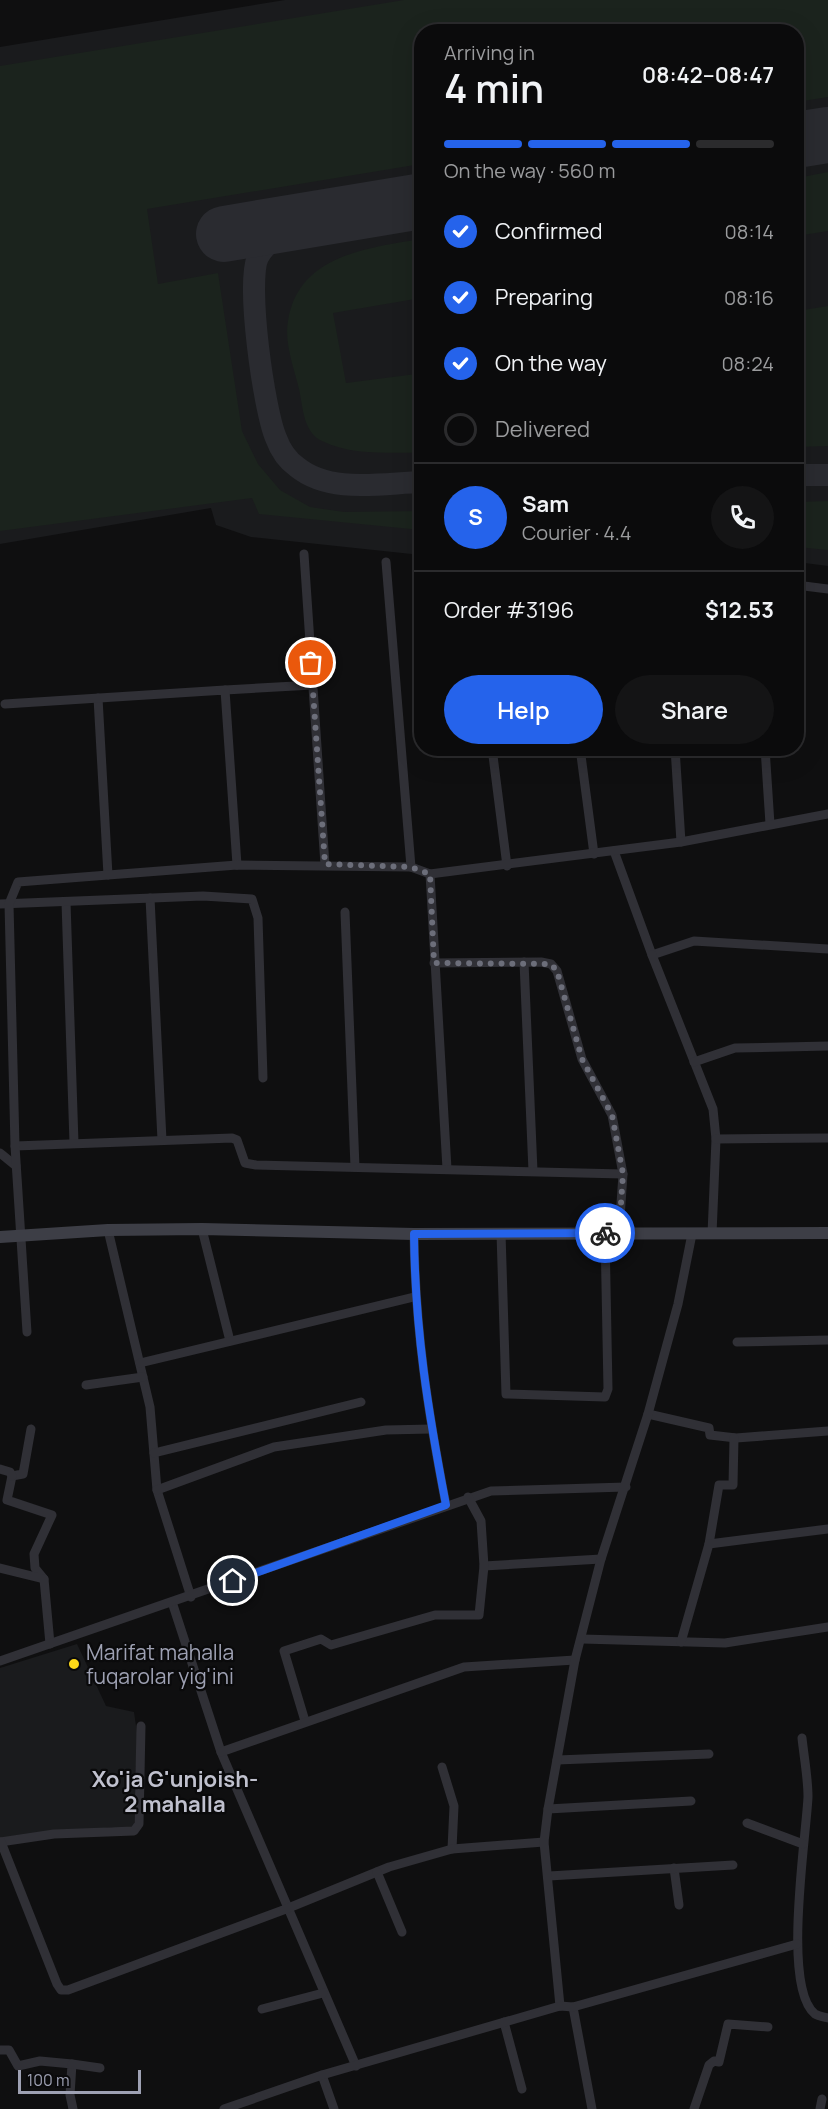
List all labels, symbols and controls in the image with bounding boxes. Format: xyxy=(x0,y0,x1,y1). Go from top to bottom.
text: Arriving in xyxy=(444,39,535,66)
text: 08:42–08:47 xyxy=(642,60,774,90)
text: 4 min xyxy=(444,61,544,115)
text: On the way · 560 m xyxy=(444,157,615,184)
icon: check xyxy=(444,215,477,248)
text: Confirmed xyxy=(495,216,603,246)
text: 08:14 xyxy=(725,218,774,245)
icon: check xyxy=(444,281,477,314)
text: Preparing xyxy=(495,282,593,312)
text: 08:16 xyxy=(724,284,774,311)
icon: check xyxy=(444,347,477,380)
text: On the way xyxy=(495,348,607,378)
text: 08:24 xyxy=(721,350,774,377)
text: Delivered xyxy=(495,414,590,444)
button: phone xyxy=(711,486,774,549)
text: Sam xyxy=(522,489,569,519)
text: S xyxy=(468,502,483,532)
text: Courier · 4.4 xyxy=(522,519,632,546)
text: Order #3196 xyxy=(444,595,574,625)
text: $12.53 xyxy=(705,595,774,625)
pin xyxy=(285,637,336,688)
icon: bag xyxy=(294,646,327,679)
button: Help xyxy=(444,675,603,744)
button: Share xyxy=(615,675,774,744)
courier xyxy=(575,1203,635,1263)
icon: bike xyxy=(589,1217,622,1250)
pin xyxy=(207,1555,258,1606)
icon: home xyxy=(216,1564,249,1597)
place label: Marifat mahalla fuqarolar yig'ini xyxy=(86,1638,234,1690)
marker: Marifat mahalla fuqarolar yig'ini xyxy=(67,1657,81,1671)
district label: Xo'ja G'unjoish- 2 mahalla xyxy=(92,1764,258,1819)
scale bar xyxy=(18,2067,141,2094)
text: 100 m xyxy=(27,2069,70,2091)

